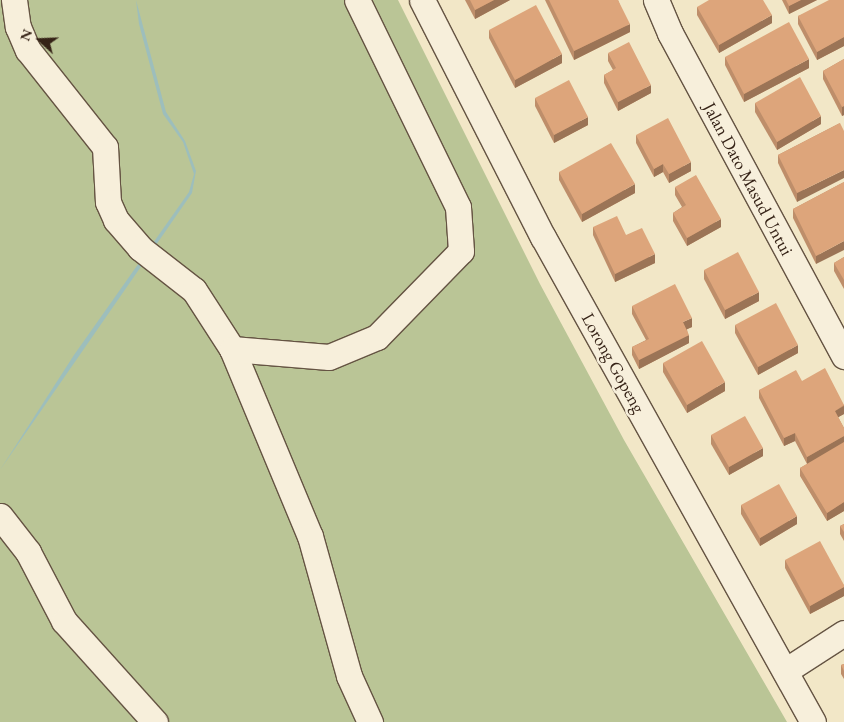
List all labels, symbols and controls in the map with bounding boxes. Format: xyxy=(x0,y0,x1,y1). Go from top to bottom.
north arrow xyxy=(15,15,65,65)
text: N xyxy=(16,26,36,43)
street label: Jalan Dato Masud Untui xyxy=(699,99,797,259)
street label: Lorong Gopeng xyxy=(577,309,649,417)

